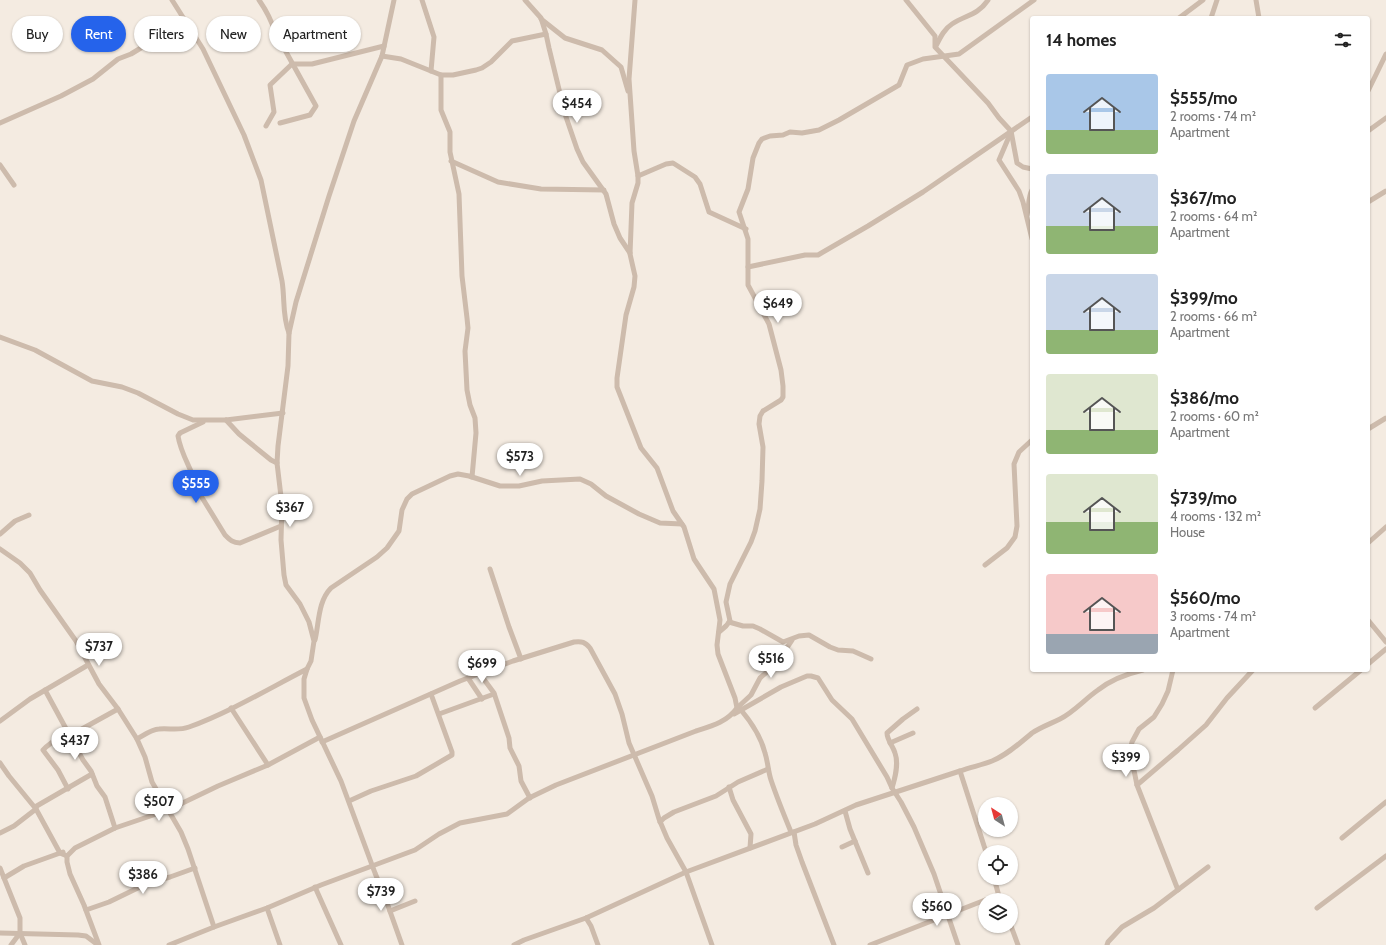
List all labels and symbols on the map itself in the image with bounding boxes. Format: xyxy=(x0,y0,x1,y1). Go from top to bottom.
pin: $454 xyxy=(553,90,601,124)
pin: $649 xyxy=(754,290,802,324)
pin: $573 xyxy=(496,443,544,477)
pin: $555 xyxy=(172,470,220,504)
pin: $367 xyxy=(266,494,314,528)
pin: $737 xyxy=(75,633,123,667)
pin: $516 xyxy=(747,645,795,679)
pin: $699 xyxy=(458,650,506,684)
pin: $437 xyxy=(51,727,99,761)
pin: $399 xyxy=(1102,744,1150,778)
pin: $507 xyxy=(135,788,183,822)
north arrow xyxy=(978,797,1018,837)
pin: $386 xyxy=(119,861,167,895)
pin: $739 xyxy=(357,878,405,912)
pin: $560 xyxy=(913,893,961,927)

